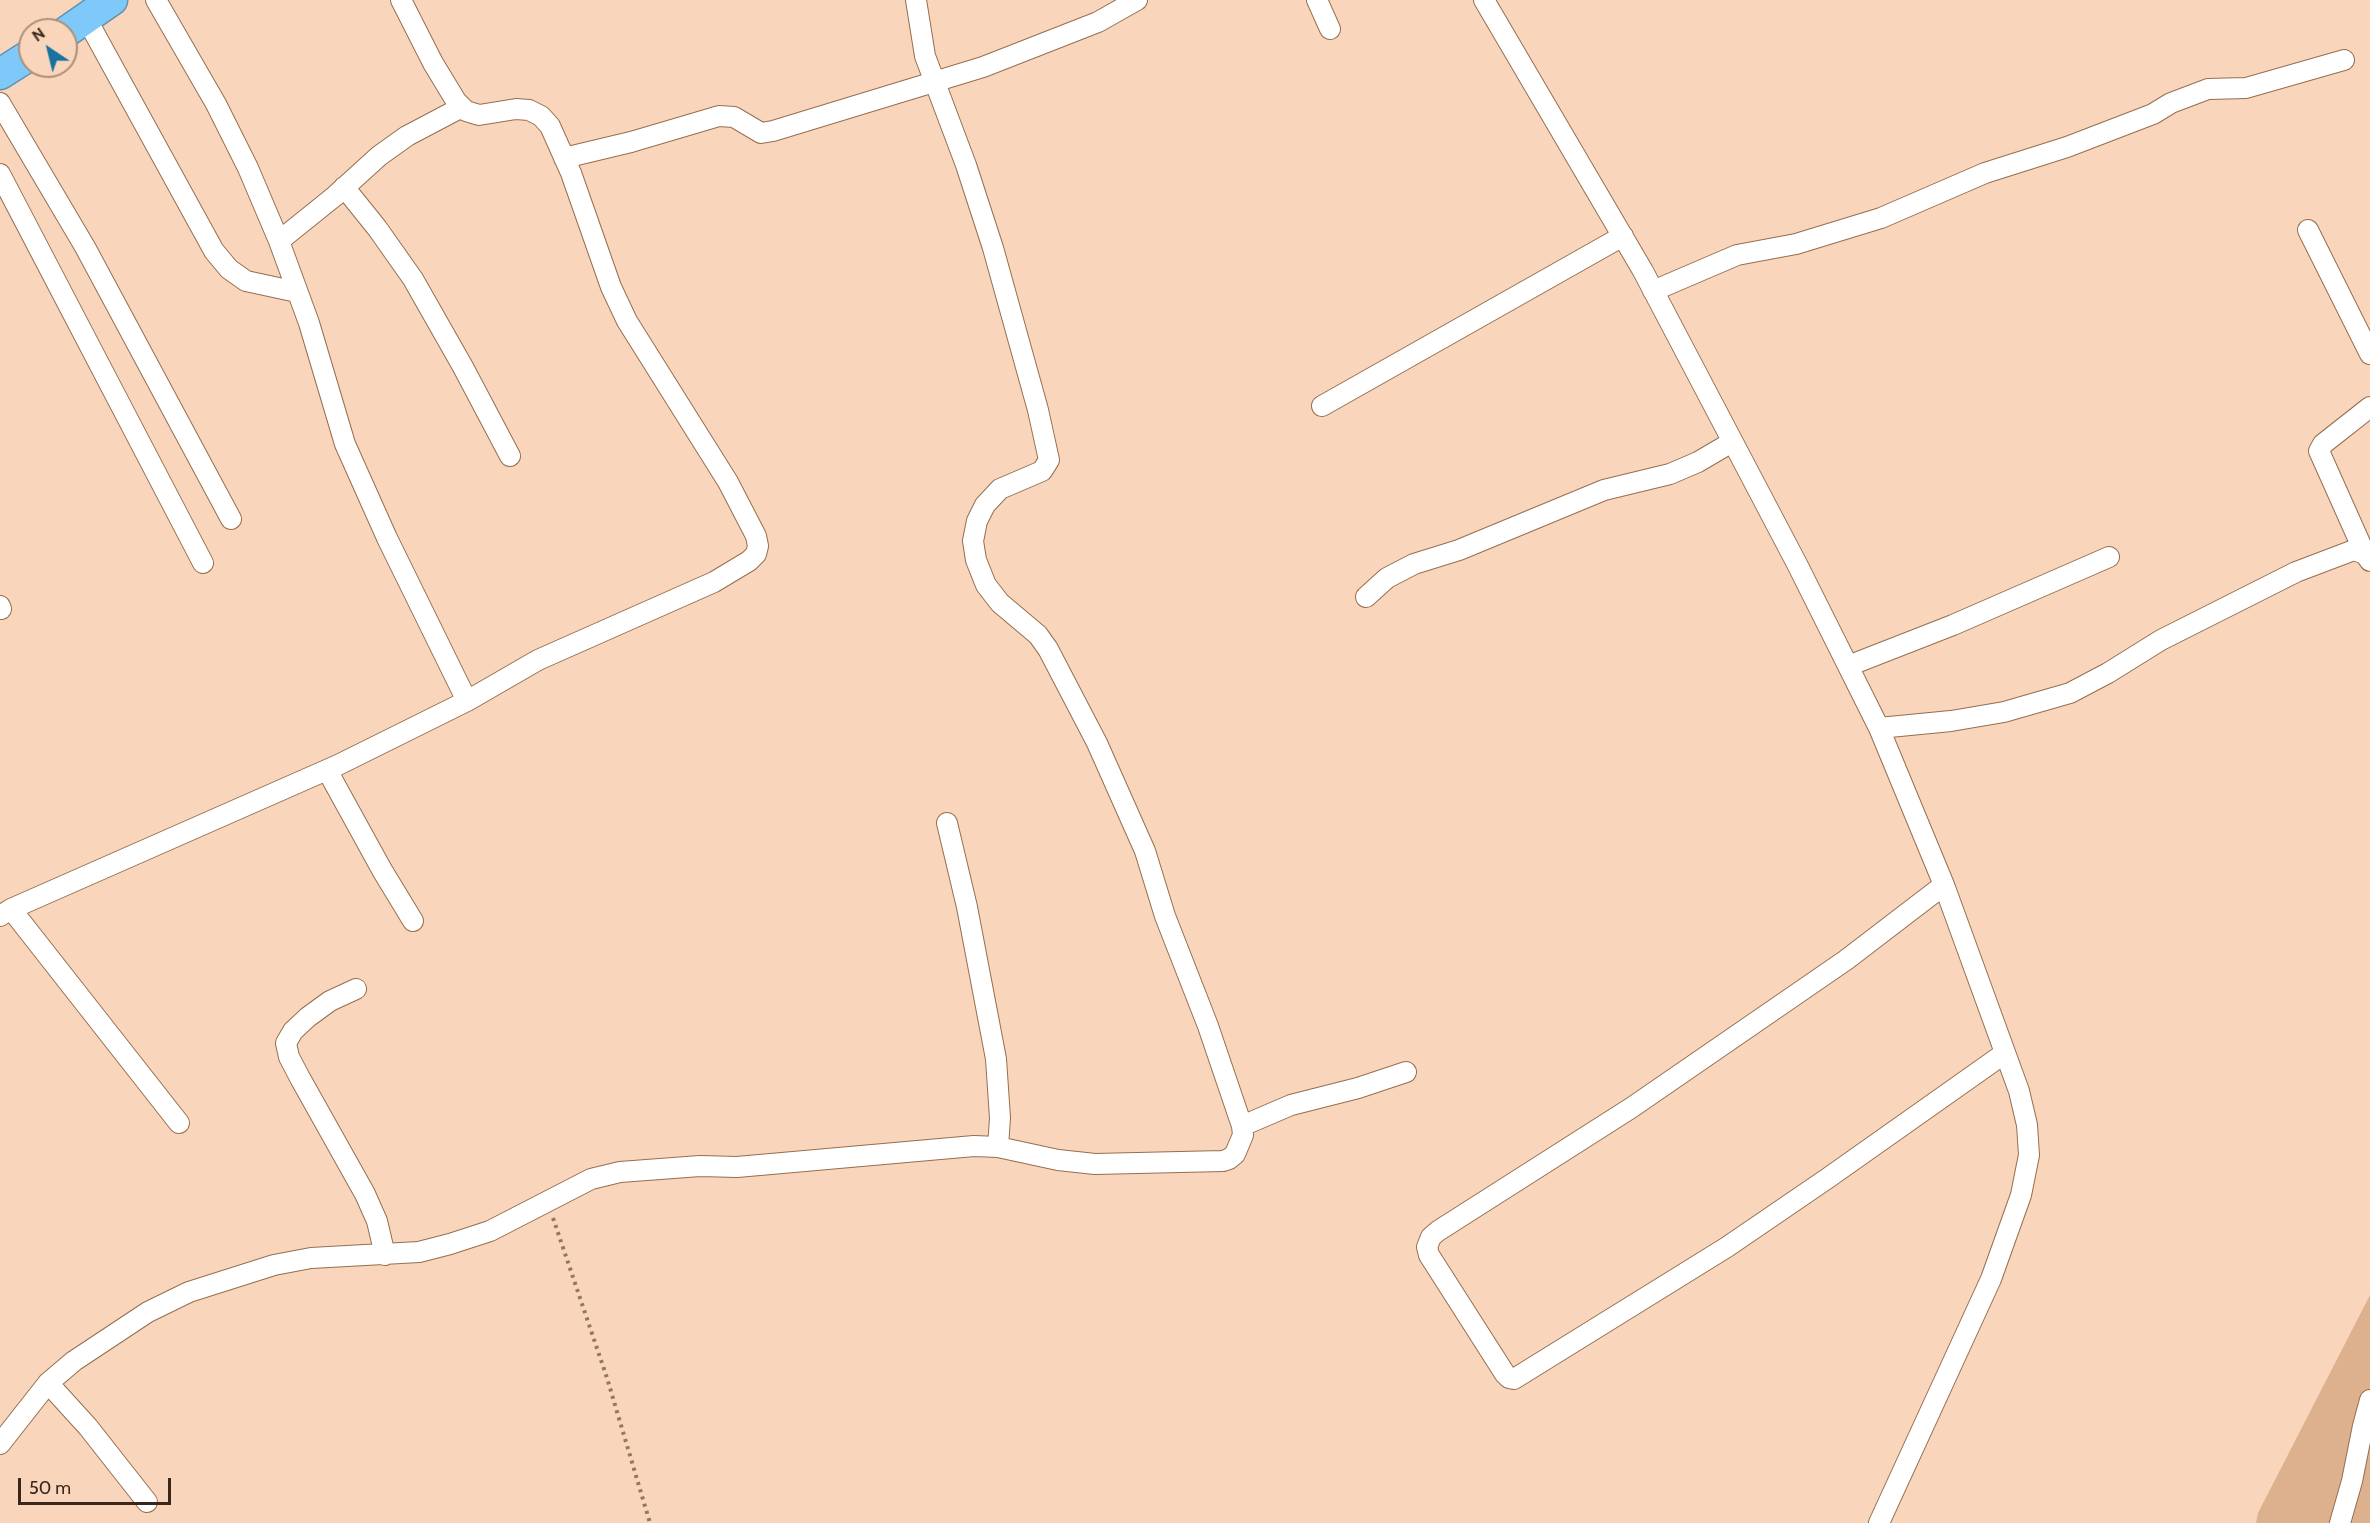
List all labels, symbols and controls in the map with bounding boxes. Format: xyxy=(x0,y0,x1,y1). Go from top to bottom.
north arrow xyxy=(18,18,78,78)
text: N xyxy=(28,23,49,46)
scale bar xyxy=(21,1466,174,1504)
text: 50 m xyxy=(29,1477,71,1499)

